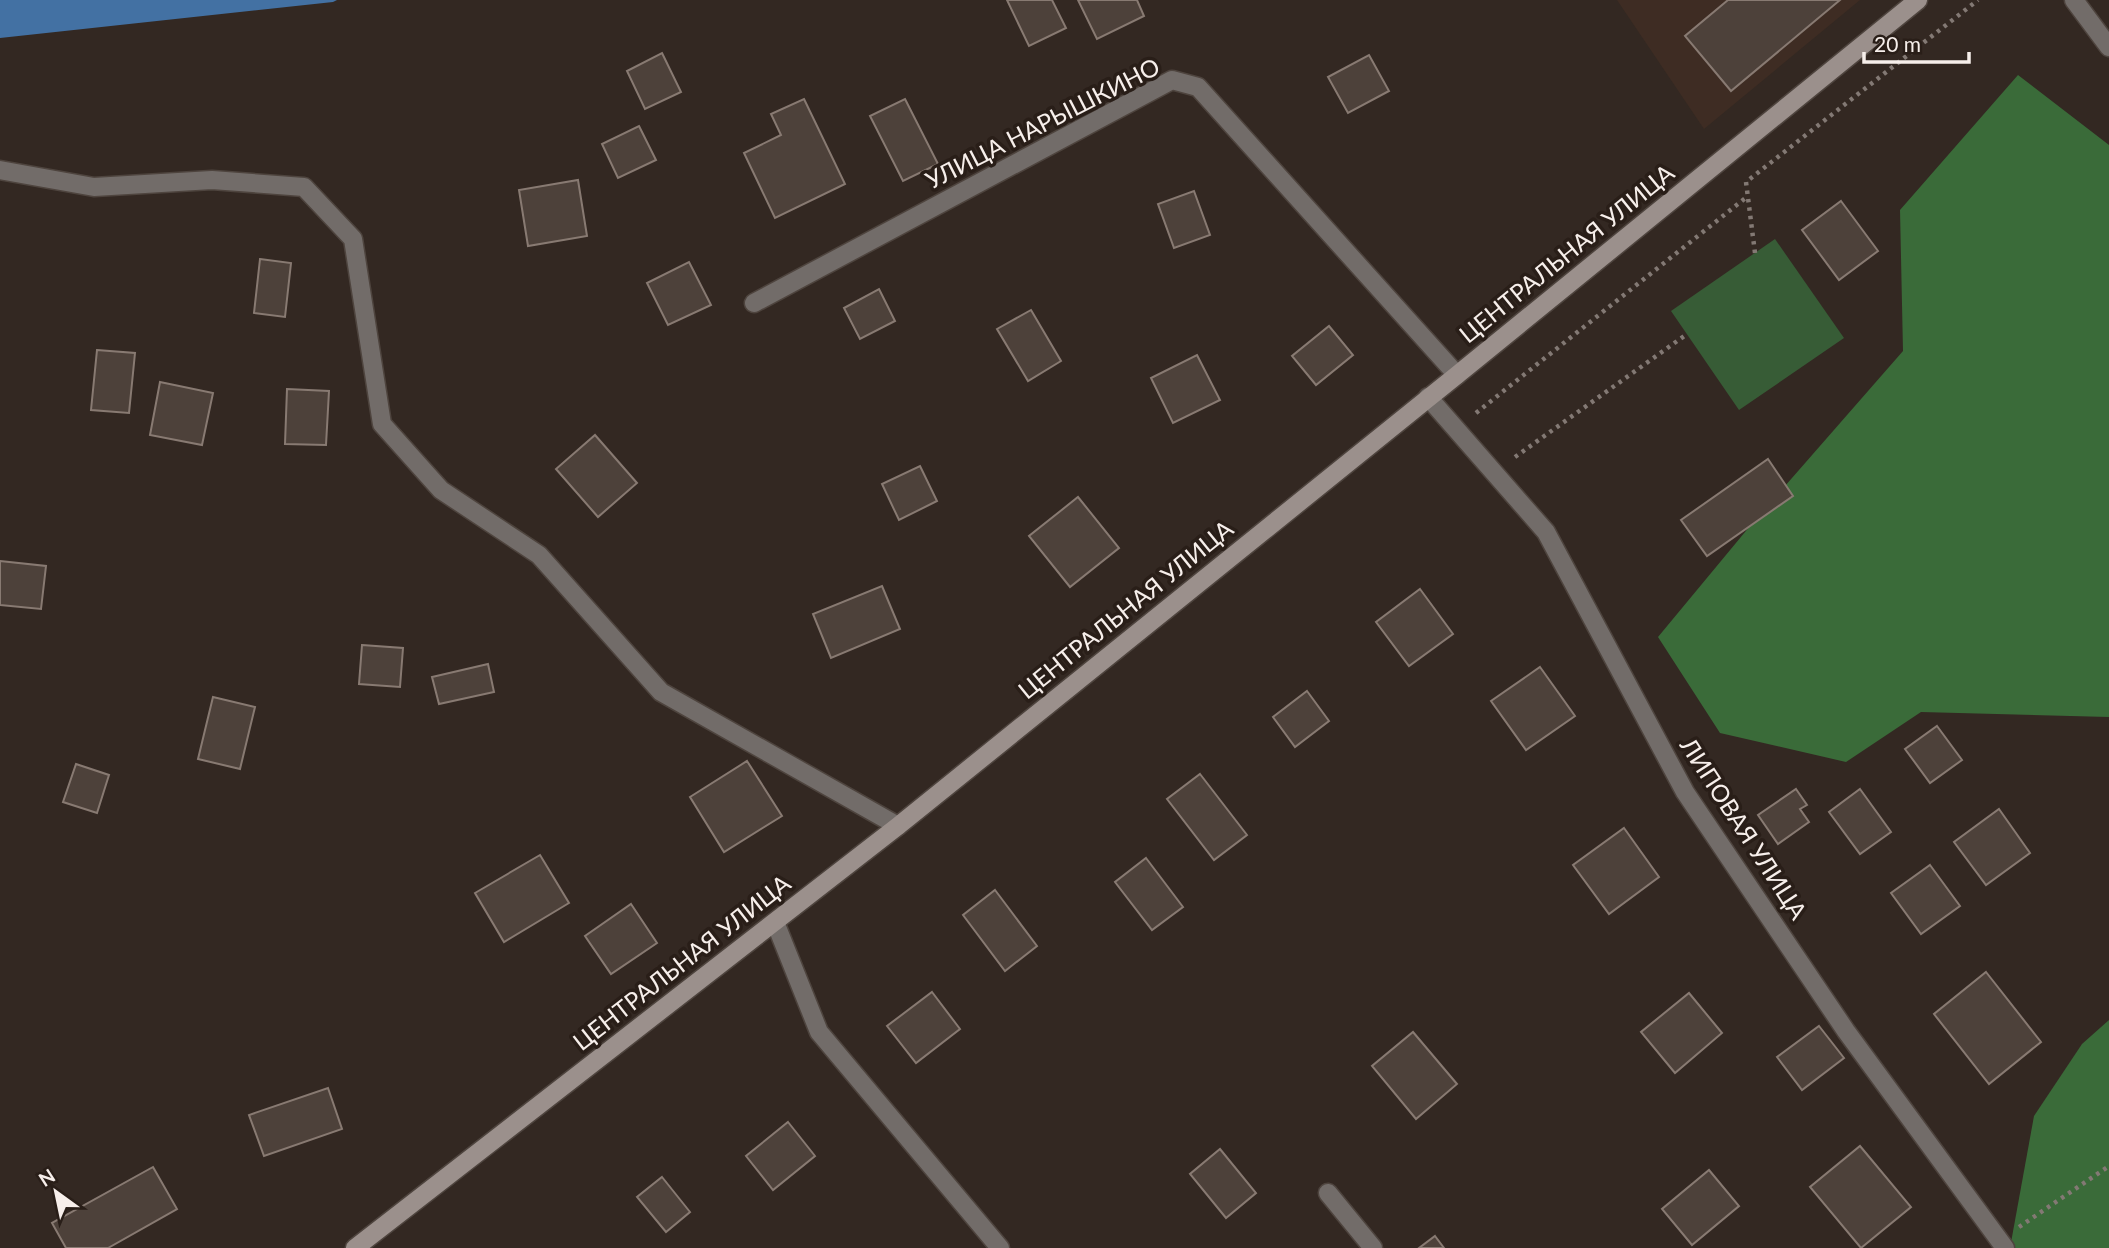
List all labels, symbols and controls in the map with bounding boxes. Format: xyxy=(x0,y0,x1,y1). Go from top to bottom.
scale bar xyxy=(1864,21,1969,65)
text: 20 m xyxy=(1874,31,1921,56)
street label: УЛИЦА НАРЫШКИНО xyxy=(920,51,1164,194)
street label: ЦЕНТРАЛЬНАЯ УЛИЦА xyxy=(1453,157,1680,348)
street label: ЦЕНТРАЛЬНАЯ УЛИЦА xyxy=(1012,513,1239,704)
street label: ЛИПОВАЯ УЛИЦА xyxy=(1674,731,1814,925)
street label: ЦЕНТРАЛЬНАЯ УЛИЦА xyxy=(567,867,796,1056)
north arrow xyxy=(21,1157,91,1227)
text: N xyxy=(34,1164,59,1191)

